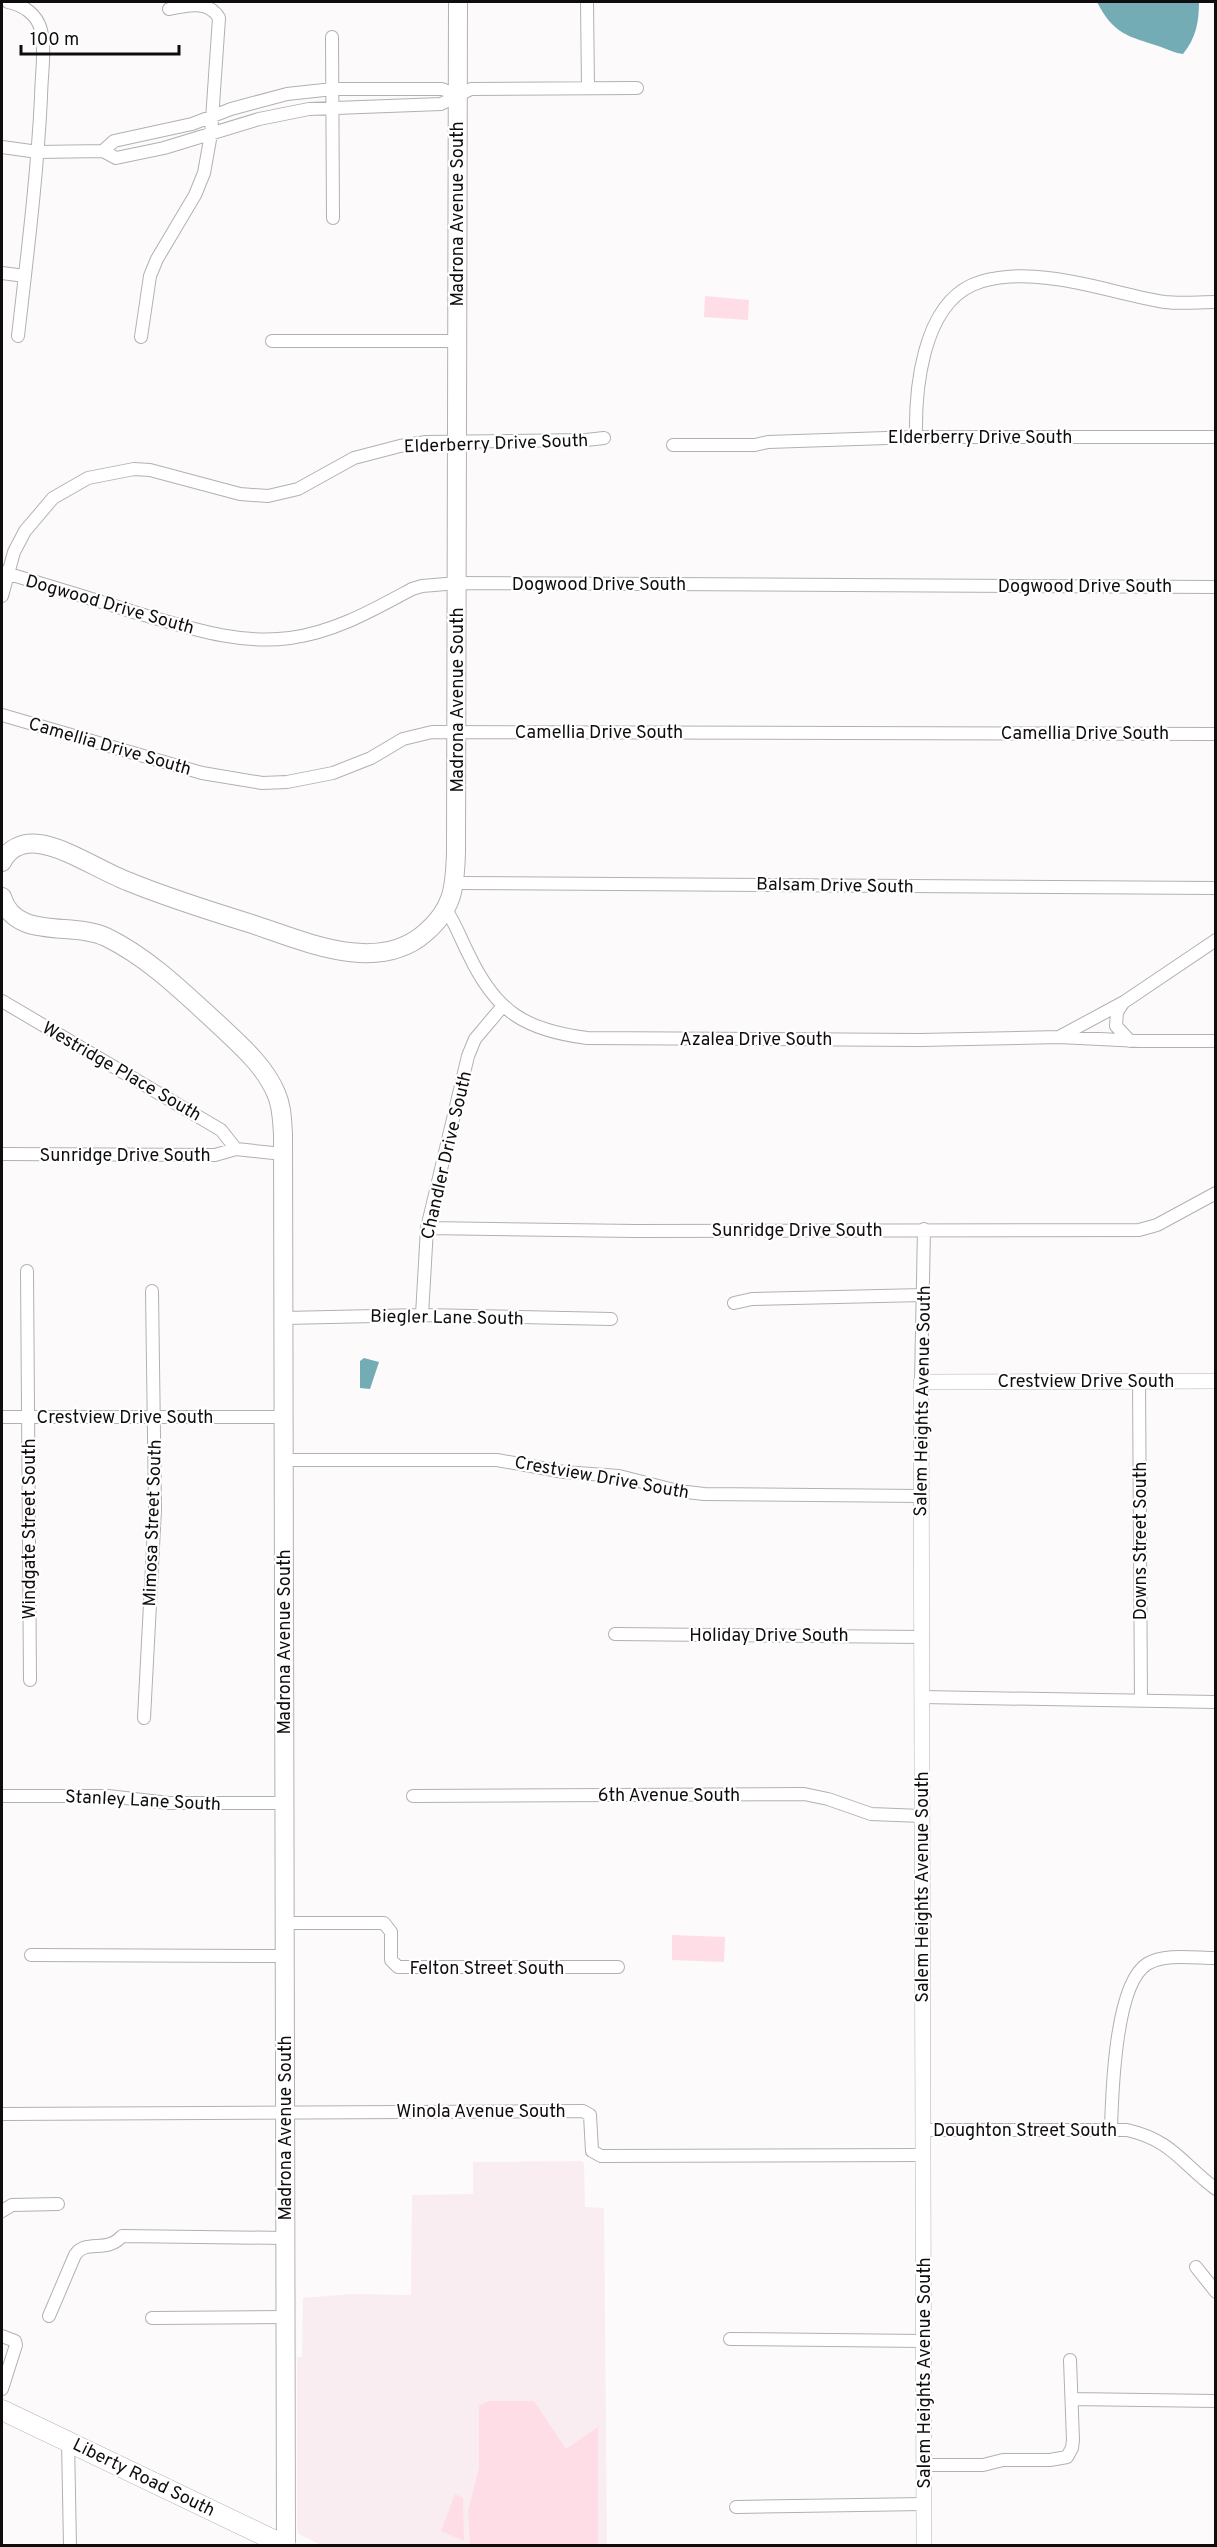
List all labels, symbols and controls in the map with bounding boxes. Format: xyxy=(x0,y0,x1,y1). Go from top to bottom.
scale bar xyxy=(21,18,178,56)
text: 100 m xyxy=(30,29,79,52)
street label: Madrona Avenue South xyxy=(447,121,470,307)
street label: Elderberry Drive South xyxy=(888,427,1072,450)
street label: Elderberry Drive South xyxy=(403,430,589,459)
street label: Dogwood Drive South xyxy=(23,570,197,641)
street label: Dogwood Drive South xyxy=(512,574,686,597)
street label: Dogwood Drive South xyxy=(998,576,1172,599)
street label: Madrona Avenue South xyxy=(447,607,470,793)
street label: Camellia Drive South xyxy=(26,713,194,782)
street label: Camellia Drive South xyxy=(515,722,683,745)
street label: Camellia Drive South xyxy=(1001,723,1169,746)
street label: Balsam Drive South xyxy=(756,874,914,899)
street label: Westridge Place South xyxy=(37,1017,205,1127)
street label: Azalea Drive South xyxy=(680,1029,832,1052)
street label: Chandler Drive South xyxy=(417,1069,478,1242)
street label: Sunridge Drive South xyxy=(39,1145,211,1168)
street label: Sunridge Drive South xyxy=(711,1220,883,1243)
street label: Salem Heights Avenue South xyxy=(910,1285,937,1517)
street label: Biegler Lane South xyxy=(370,1306,524,1331)
street label: Crestview Drive South xyxy=(998,1371,1174,1394)
street label: Crestview Drive South xyxy=(37,1407,213,1430)
street label: Windgate Street South xyxy=(19,1438,42,1620)
street label: Mimosa Street South xyxy=(139,1439,168,1607)
street label: Crestview Drive South xyxy=(513,1452,691,1505)
street label: Downs Street South xyxy=(1130,1462,1153,1620)
street label: Madrona Avenue South xyxy=(274,1549,297,1735)
street label: Holiday Drive South xyxy=(689,1625,849,1648)
street label: Salem Heights Avenue South xyxy=(912,1771,935,2003)
street label: 6th Avenue South xyxy=(598,1785,740,1808)
street label: Stanley Lane South xyxy=(64,1786,221,1817)
street label: Felton Street South xyxy=(409,1958,565,1981)
street label: Madrona Avenue South xyxy=(275,2035,298,2221)
street label: Winola Avenue South xyxy=(396,2101,566,2124)
street label: Doughton Street South xyxy=(933,2120,1117,2143)
street label: Salem Heights Avenue South xyxy=(914,2257,937,2489)
street label: Liberty Road South xyxy=(68,2434,218,2523)

